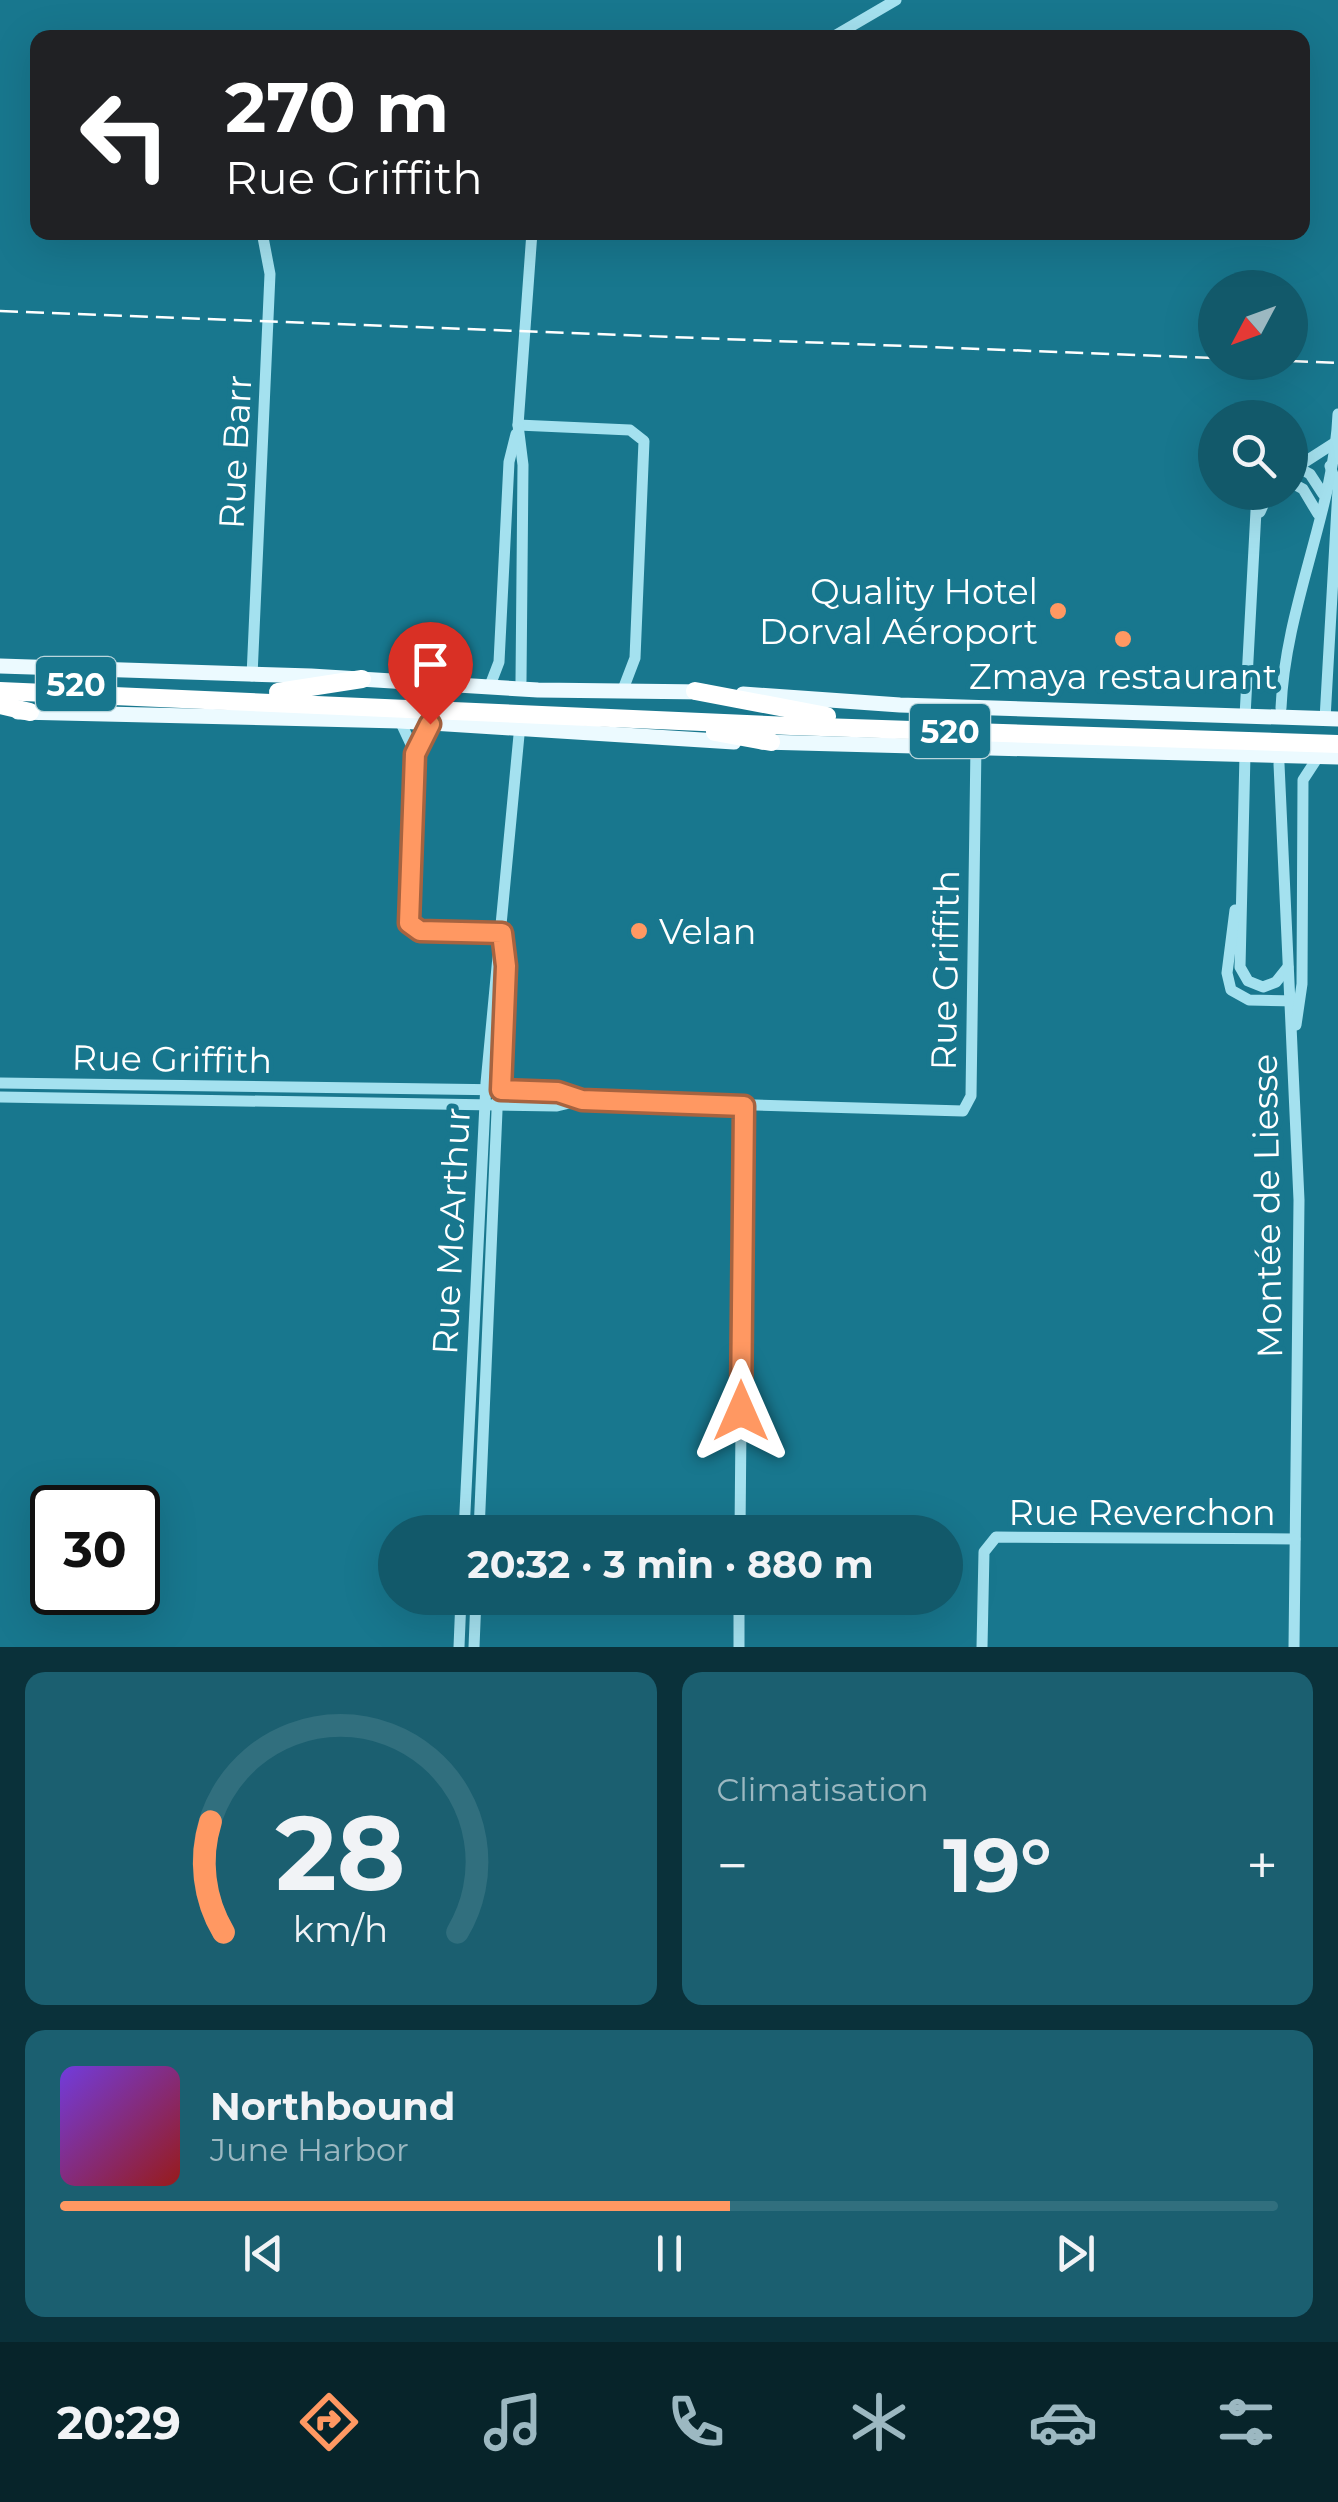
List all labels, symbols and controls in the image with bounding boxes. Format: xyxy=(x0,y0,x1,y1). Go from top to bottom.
text: 270 m xyxy=(225,64,449,150)
icon: left xyxy=(60,70,190,200)
text: Rue Griffith xyxy=(225,150,483,205)
north arrow xyxy=(1198,270,1308,380)
map controls xyxy=(1198,270,1308,510)
street label: Rue Barr xyxy=(210,374,260,530)
button: search xyxy=(1198,400,1308,510)
place label: Quality Hotel Dorval Aéroport xyxy=(759,570,1038,653)
marker: Quality Hotel Dorval Aéroport xyxy=(1047,600,1069,622)
pin xyxy=(388,622,473,725)
marker: Zmaya restaurant xyxy=(1112,628,1134,650)
icon: arrive xyxy=(403,637,458,692)
place label: Zmaya restaurant xyxy=(969,655,1277,698)
road number: 520 xyxy=(36,657,116,711)
road number: 520 xyxy=(910,704,990,758)
street label: Rue Griffith xyxy=(922,869,968,1071)
place label: Velan xyxy=(659,910,756,953)
marker: Velan xyxy=(628,920,650,942)
street label: Rue Griffith xyxy=(71,1036,273,1082)
street label: Montée de Liesse xyxy=(1243,1053,1291,1359)
street label: Rue McArthur xyxy=(423,1106,479,1356)
position arrow xyxy=(689,1359,793,1463)
speed limit sign: 30 xyxy=(30,1485,160,1615)
street label: Rue Reverchon xyxy=(1008,1491,1276,1534)
text: 20:32 · 3 min · 880 m xyxy=(467,1541,874,1588)
text: Climatisation xyxy=(717,1770,929,1809)
text: 28 xyxy=(276,1789,406,1916)
text: 19° xyxy=(943,1819,1052,1911)
text: − xyxy=(717,1832,748,1899)
text: + xyxy=(1246,1832,1278,1899)
text: km/h xyxy=(293,1907,388,1951)
text: Northbound xyxy=(210,2083,455,2130)
text: June Harbor xyxy=(210,2130,409,2169)
icon: previous xyxy=(236,2226,291,2281)
icon: pause xyxy=(642,2226,697,2281)
icon: next xyxy=(1048,2226,1103,2281)
icon: directions xyxy=(294,2387,364,2457)
icon: music xyxy=(478,2387,548,2457)
icon: phone xyxy=(661,2387,731,2457)
icon: climate xyxy=(844,2387,914,2457)
icon: car xyxy=(1028,2387,1098,2457)
icon: filters xyxy=(1211,2387,1281,2457)
text: 20:29 xyxy=(57,2395,181,2450)

